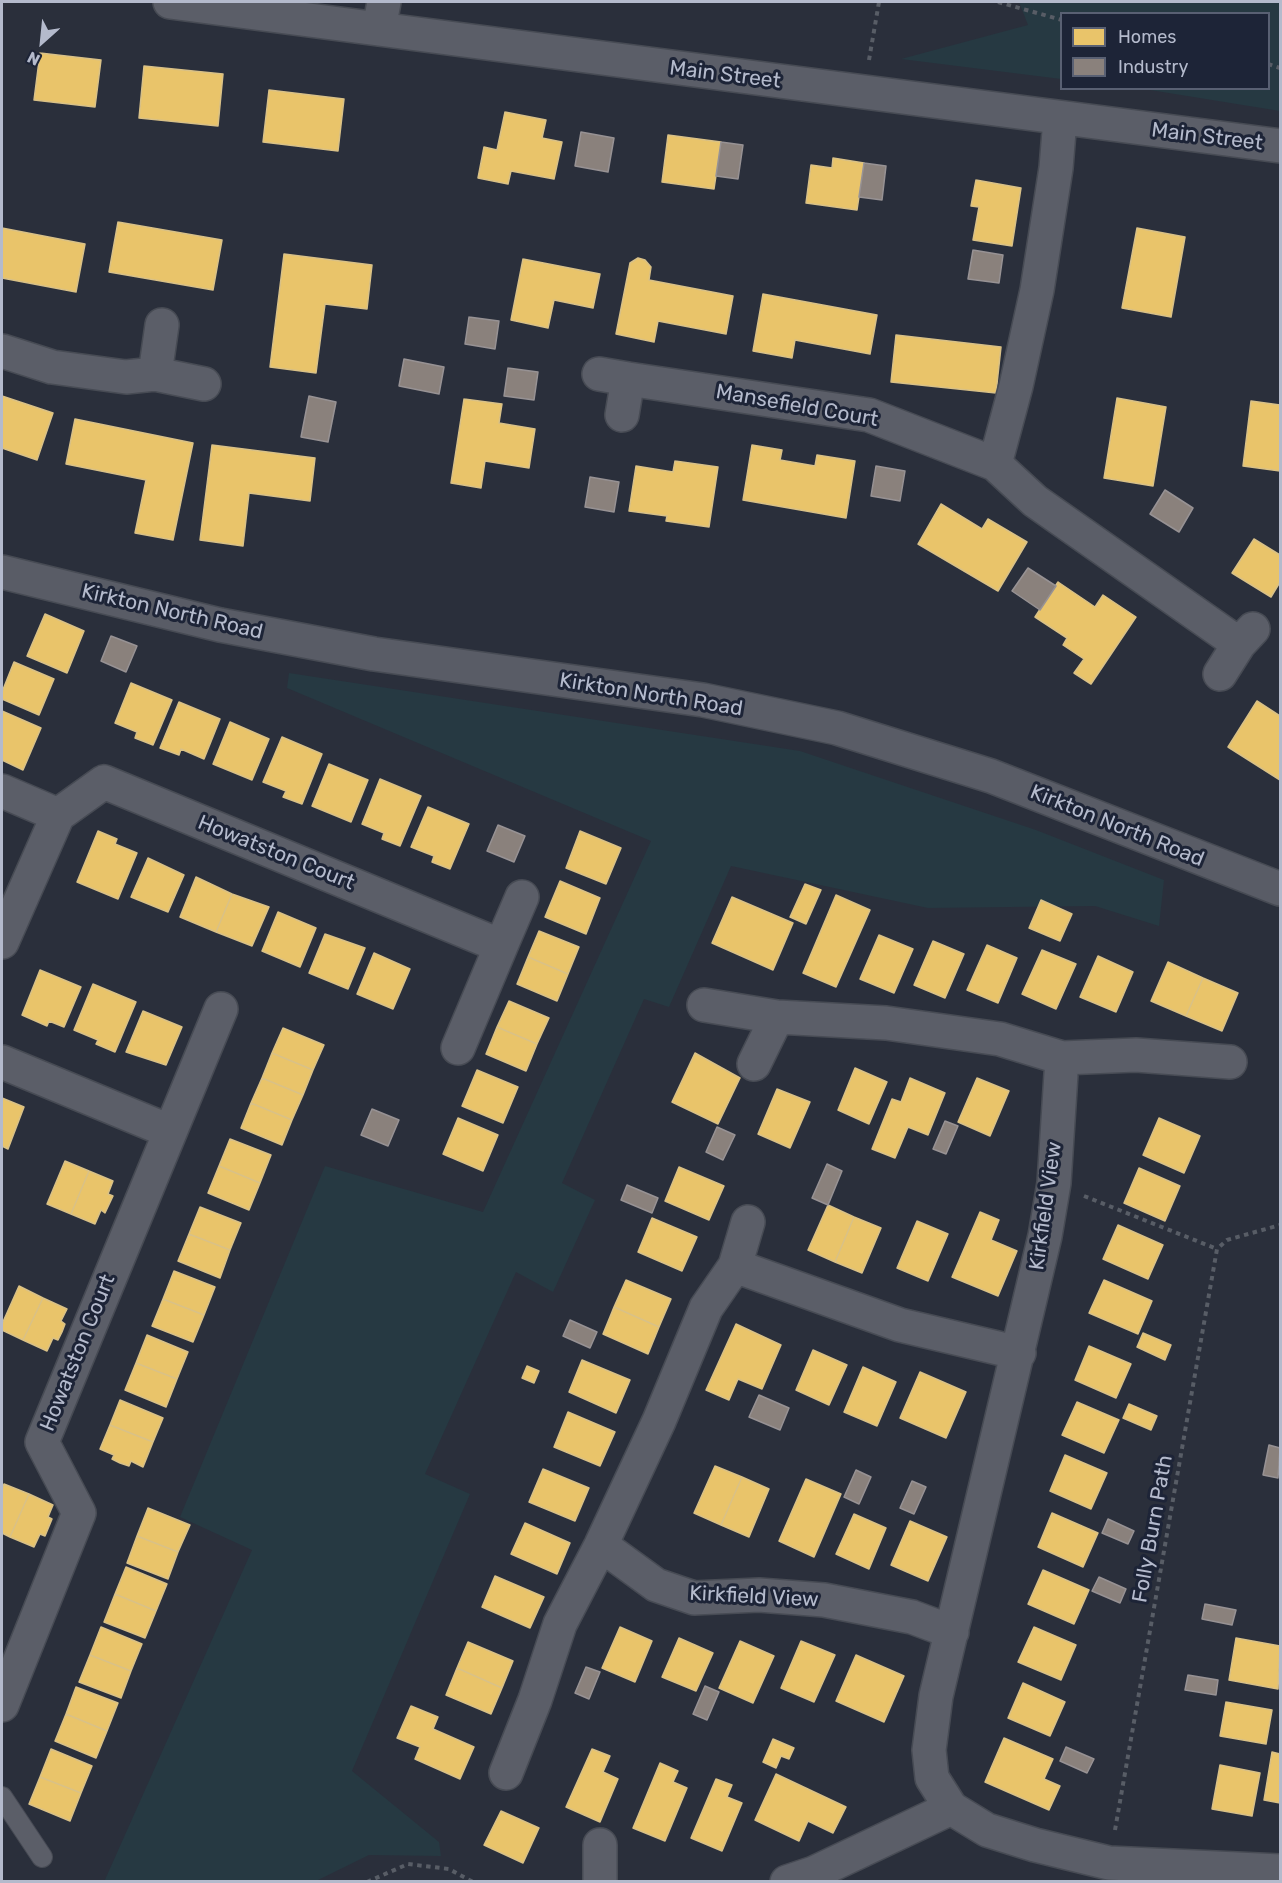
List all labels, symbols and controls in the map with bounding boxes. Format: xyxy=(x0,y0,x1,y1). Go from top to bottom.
north arrow xyxy=(12,12,72,72)
legend xyxy=(1060,12,1270,90)
text: Homes xyxy=(1118,26,1176,48)
text: N xyxy=(24,47,43,70)
street label: Main Street xyxy=(668,56,782,94)
text: Industry xyxy=(1118,56,1188,78)
street label: Main Street xyxy=(1150,118,1264,156)
street label: Mansefield Court xyxy=(714,379,880,433)
street label: Kirkton North Road xyxy=(79,579,265,645)
street label: Kirkton North Road xyxy=(558,668,744,722)
street label: Kirkton North Road xyxy=(1026,780,1208,872)
street label: Howatston Court xyxy=(194,810,358,896)
street label: Kirkfield View xyxy=(1025,1140,1067,1272)
street label: Howatston Court xyxy=(35,1271,121,1435)
street label: Folly Burn Path xyxy=(1128,1453,1178,1605)
street label: Kirkfield View xyxy=(689,1581,819,1613)

